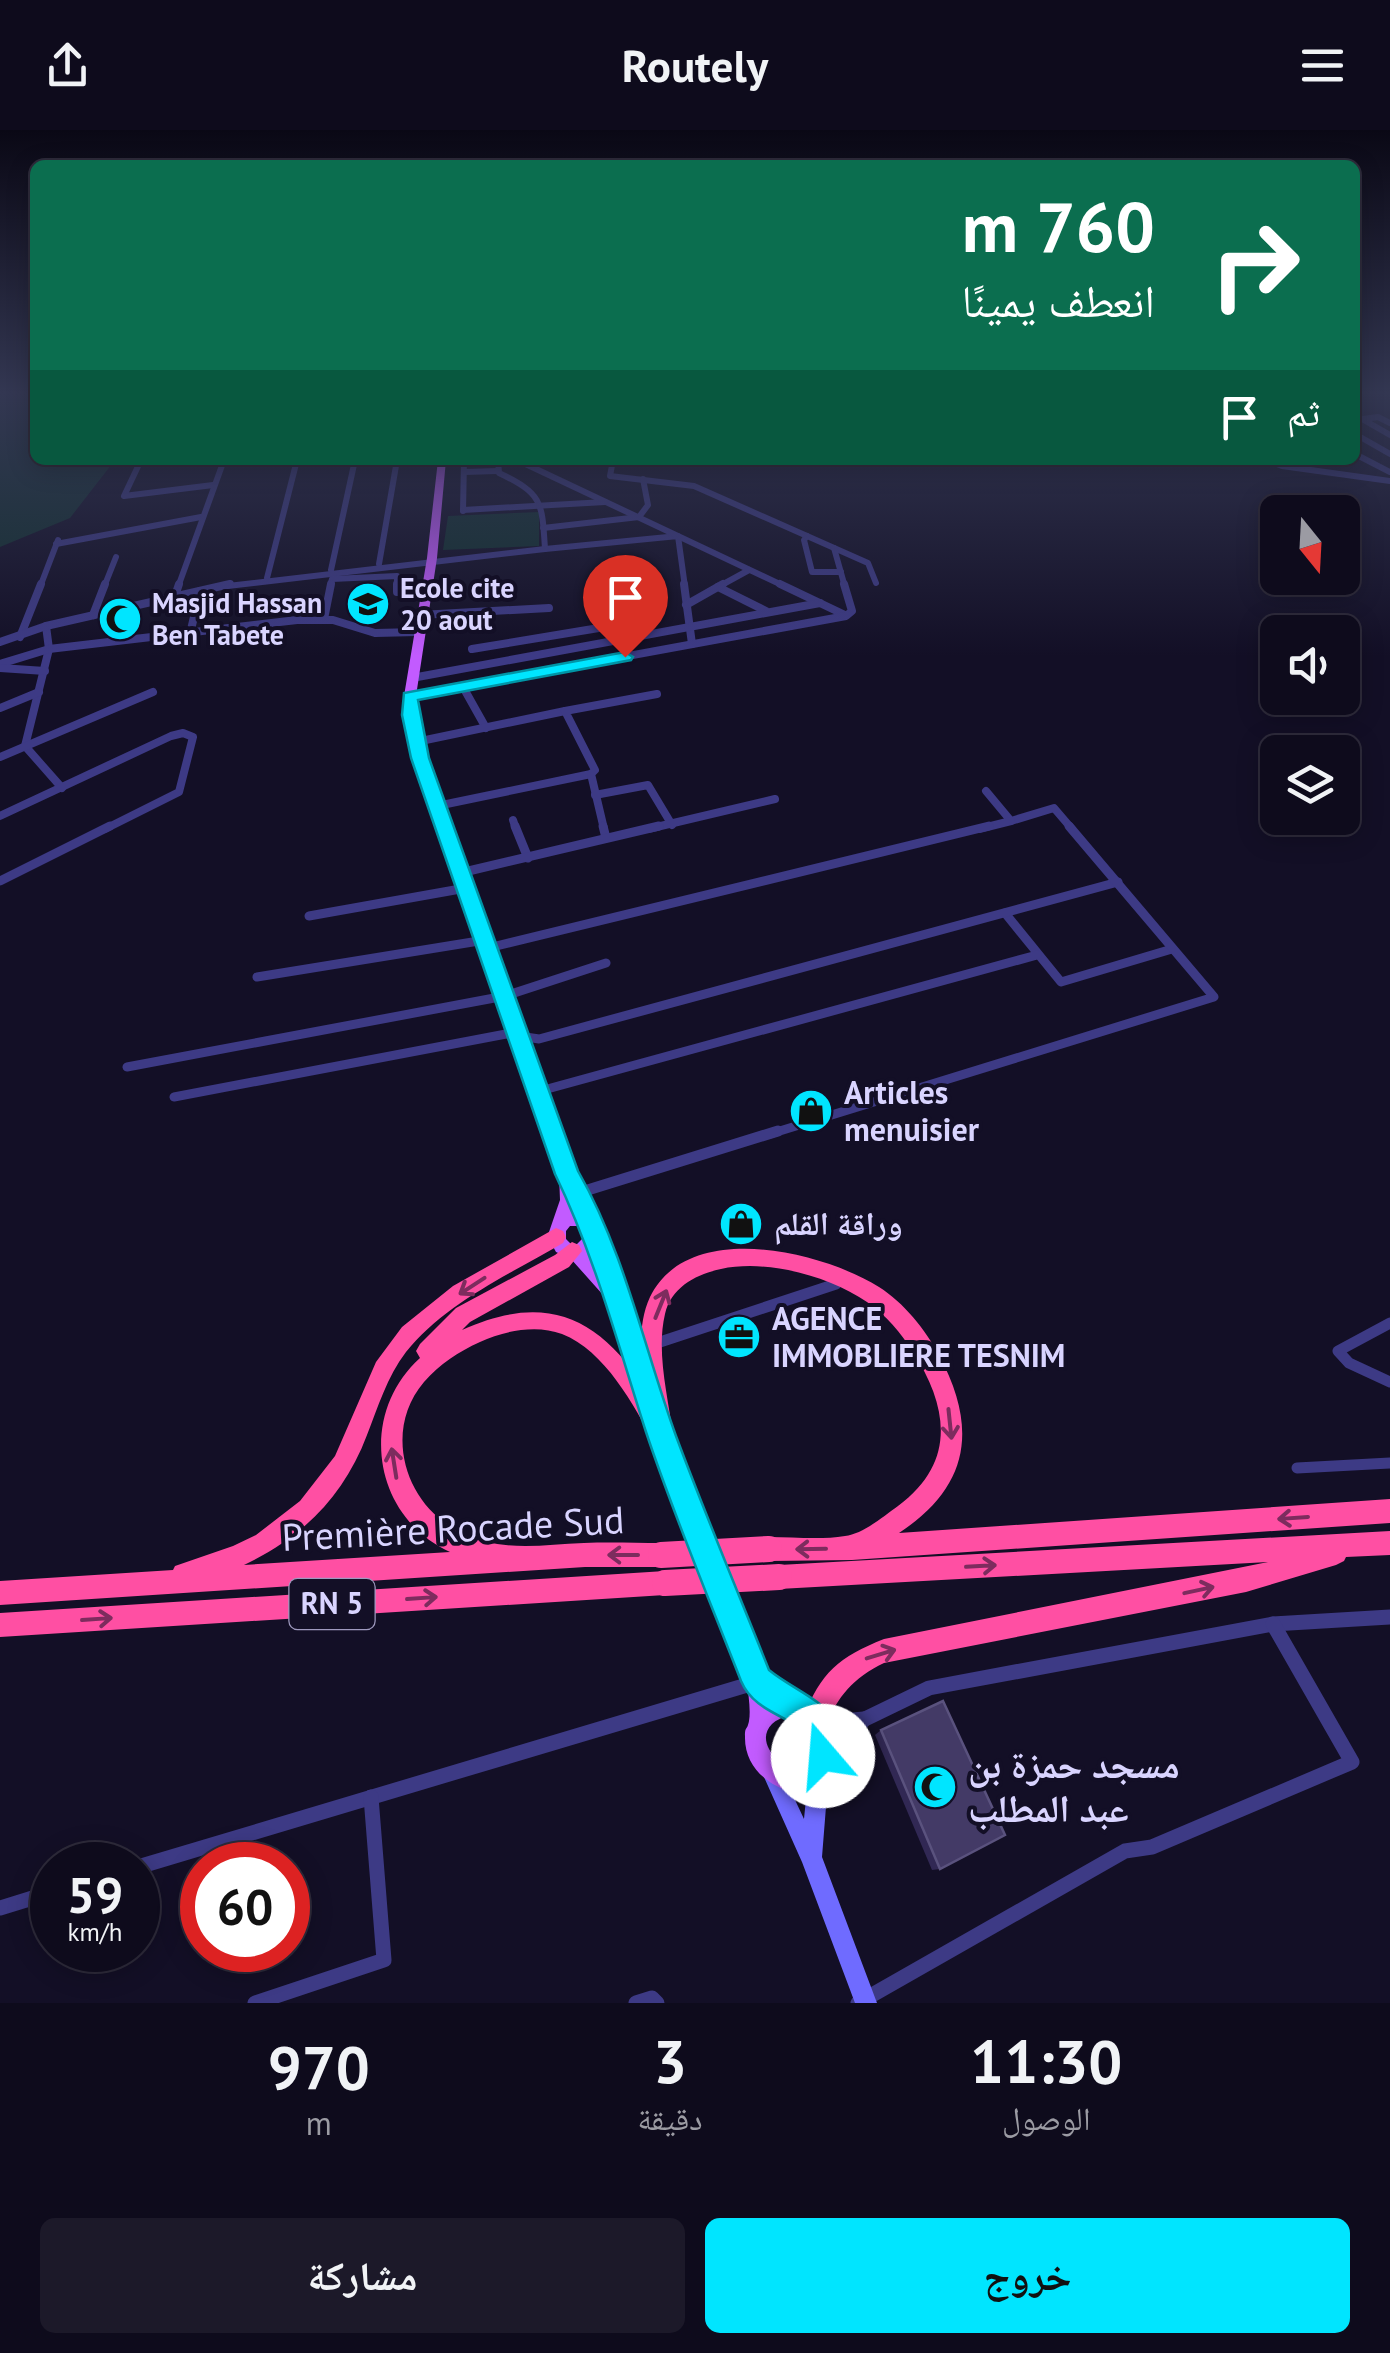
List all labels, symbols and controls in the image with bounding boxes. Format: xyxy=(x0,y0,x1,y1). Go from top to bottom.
text: Routely xyxy=(622,36,768,94)
icon: share xyxy=(40,38,95,93)
icon: menu xyxy=(1295,38,1350,93)
text: 760 m xyxy=(962,181,1155,271)
icon: right xyxy=(1190,200,1320,330)
text: انعطف يمينًا xyxy=(961,271,1155,329)
text: ثم xyxy=(1287,387,1320,436)
icon: arrive xyxy=(1212,390,1267,445)
north arrow xyxy=(1260,495,1360,595)
map controls xyxy=(1260,495,1360,835)
pin xyxy=(583,555,668,658)
place label: Ecole cite 20 aout xyxy=(400,569,514,638)
icon: arrive xyxy=(598,570,653,625)
school or university icon: Ecole cite 20 aout xyxy=(345,581,391,627)
place label: Masjid Hassan Ben Tabete xyxy=(152,584,322,653)
mosque icon: Masjid Hassan Ben Tabete xyxy=(97,596,143,642)
button: sound xyxy=(1260,615,1360,715)
button: layers xyxy=(1260,735,1360,835)
place label: Articles menuisier xyxy=(844,1071,980,1150)
shop icon: Articles menuisier xyxy=(788,1088,834,1134)
shop icon: وراقة القلم xyxy=(718,1201,764,1247)
place label: وراقة القلم xyxy=(774,1202,903,1245)
one-way arrow xyxy=(459,1276,487,1297)
one-way arrow xyxy=(653,1290,671,1320)
place label: AGENCE IMMOBLIERE TESNIM xyxy=(772,1297,1065,1376)
office icon: AGENCE IMMOBLIERE TESNIM xyxy=(716,1314,762,1360)
one-way arrow xyxy=(941,1407,960,1440)
one-way arrow xyxy=(384,1447,403,1480)
street label: Première Rocade Sud xyxy=(280,1494,625,1561)
one-way arrow xyxy=(1277,1509,1309,1528)
one-way arrow xyxy=(795,1540,828,1558)
one-way arrow xyxy=(607,1546,640,1564)
one-way arrow xyxy=(965,1556,997,1575)
road number: RN 5 xyxy=(290,1579,374,1629)
one-way arrow xyxy=(1183,1579,1215,1598)
one-way arrow xyxy=(405,1588,437,1607)
one-way arrow xyxy=(81,1609,113,1628)
one-way arrow xyxy=(865,1643,896,1661)
position arrow xyxy=(771,1704,875,1808)
place label: مسجد حمزة بن عبد المطلب xyxy=(968,1739,1180,1832)
mosque icon: مسجد حمزة بن عبد المطلب xyxy=(912,1764,958,1810)
speed limit sign: 60 xyxy=(180,1842,310,1972)
text: 59 xyxy=(67,1862,123,1927)
text: km/h xyxy=(68,1916,122,1948)
text: 3 xyxy=(653,2022,687,2100)
text: 11:30 xyxy=(970,2022,1122,2100)
text: 970 xyxy=(268,2028,370,2106)
text: دقيقة xyxy=(637,2097,702,2139)
text: الوصول xyxy=(1002,2097,1091,2139)
text: m xyxy=(306,2102,332,2144)
button: مشاركة xyxy=(40,2218,685,2333)
button: خروج xyxy=(705,2218,1350,2333)

